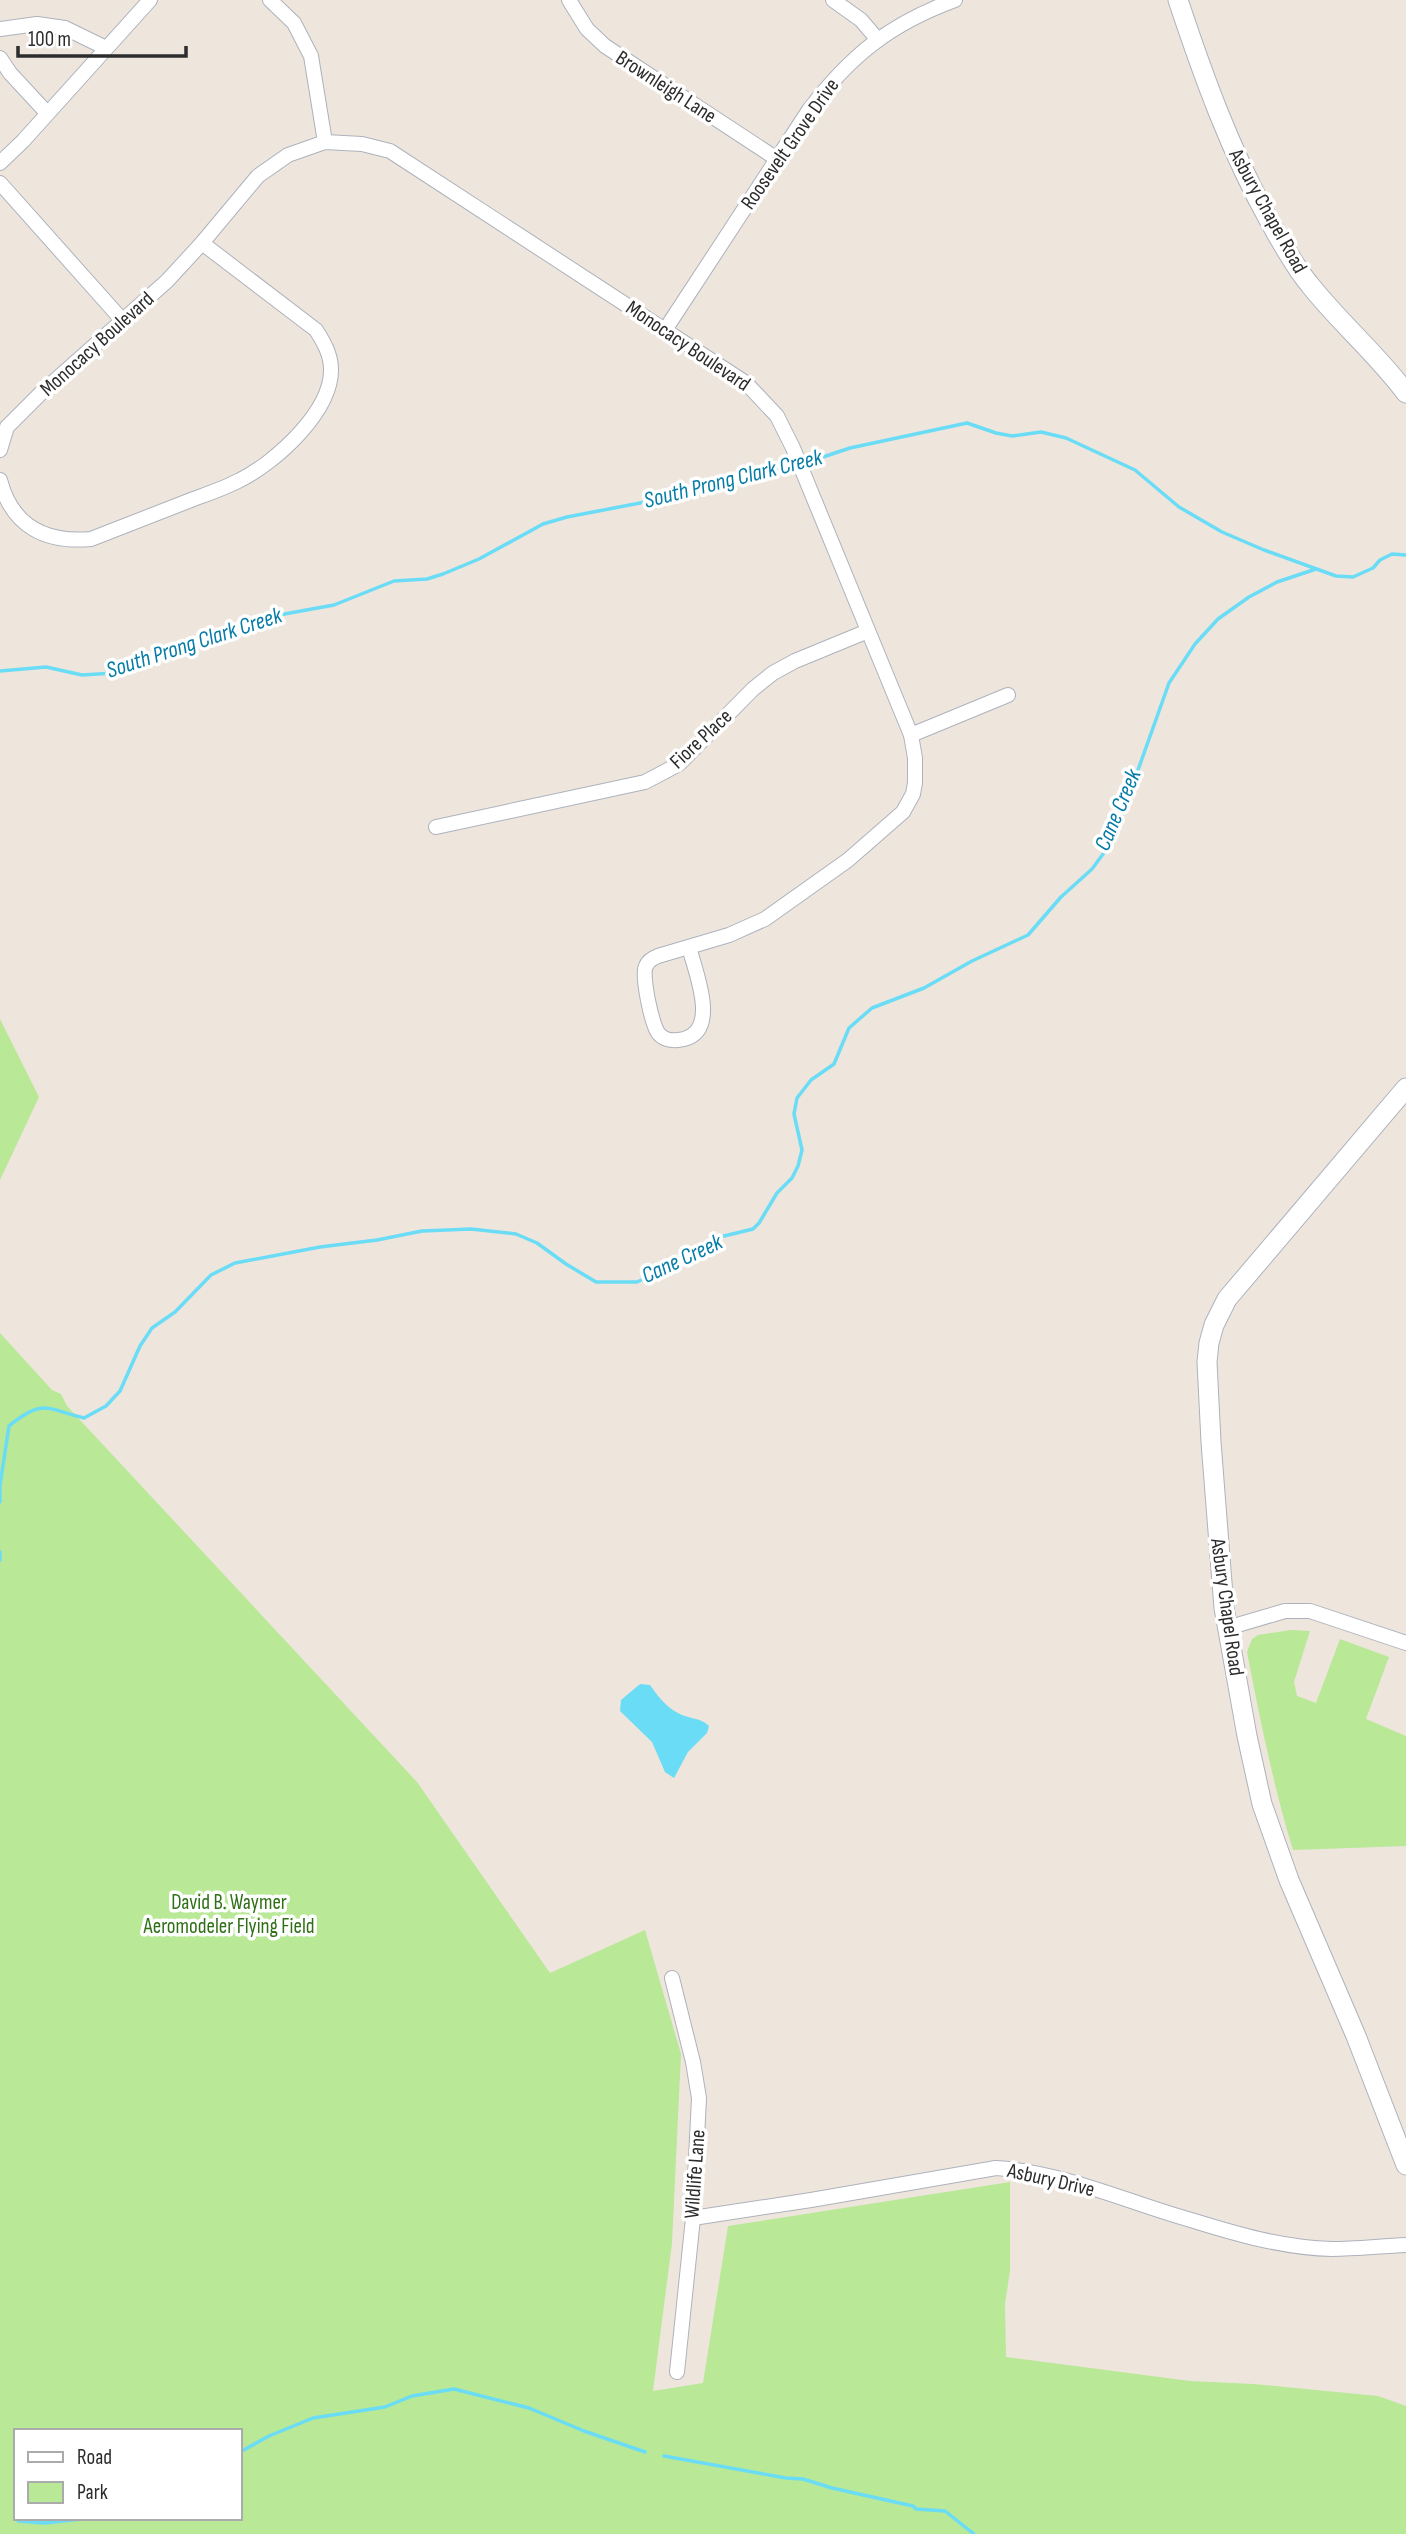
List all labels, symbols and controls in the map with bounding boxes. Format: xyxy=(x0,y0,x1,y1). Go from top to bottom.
scale bar xyxy=(18,14,186,58)
text: 100 m xyxy=(28,27,71,52)
street label: Brownleigh Lane xyxy=(611,45,721,129)
street label: Roosevelt Grove Drive xyxy=(736,74,844,214)
street label: Asbury Chapel Road xyxy=(1223,144,1312,278)
street label: Monocacy Boulevard xyxy=(35,286,159,402)
street label: Monocacy Boulevard xyxy=(621,295,755,397)
water label: South Prong Clark Creek xyxy=(641,443,826,515)
water label: South Prong Clark Creek xyxy=(103,601,287,685)
street label: Fiore Place xyxy=(665,704,737,774)
water label: Cane Creek xyxy=(1088,764,1148,855)
water label: Cane Creek xyxy=(637,1228,728,1290)
street label: Asbury Chapel Road xyxy=(1205,1536,1249,1677)
park label: David B. Waymer Aeromodeler Flying Field xyxy=(142,1890,315,1939)
street label: Wildlife Lane xyxy=(679,2129,711,2219)
street label: Asbury Drive xyxy=(1004,2158,1097,2202)
legend xyxy=(14,2429,242,2520)
text: Road xyxy=(77,2445,112,2470)
text: Park xyxy=(77,2480,108,2505)

